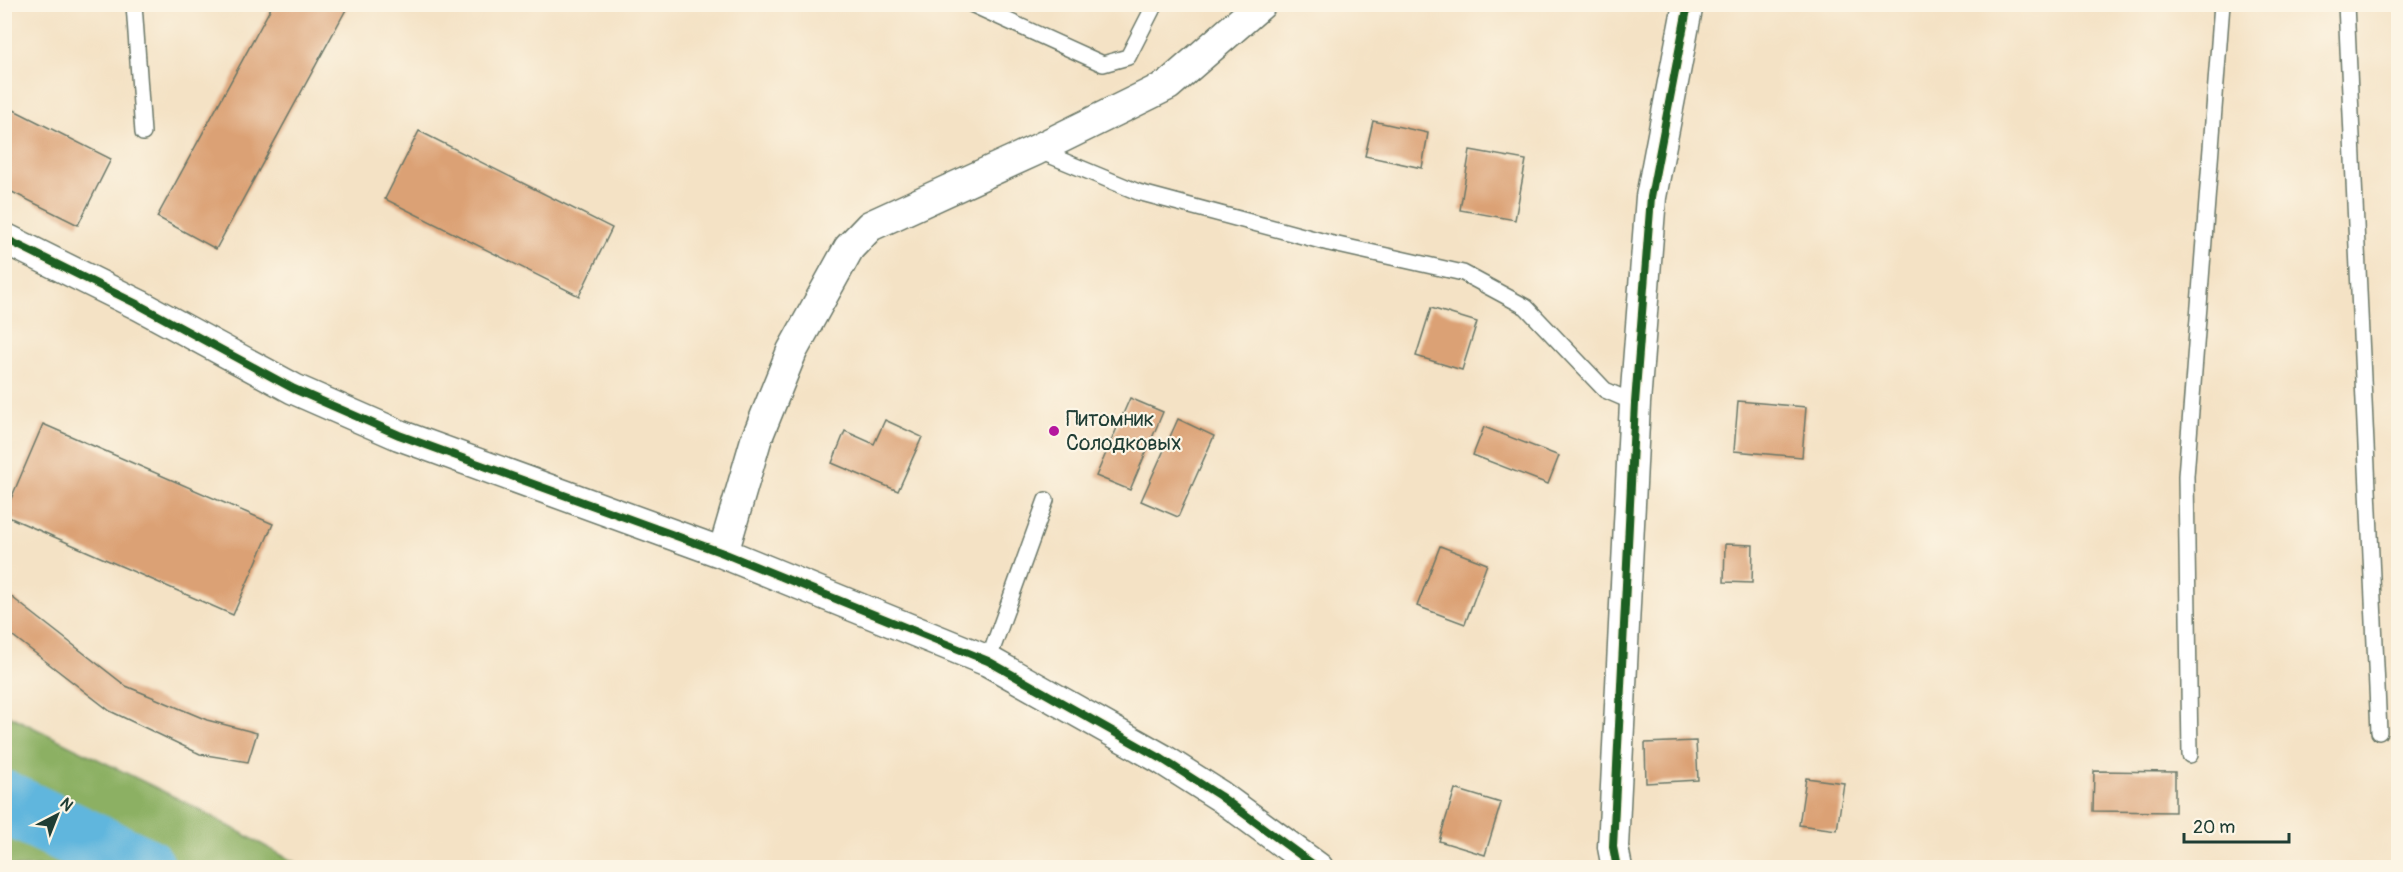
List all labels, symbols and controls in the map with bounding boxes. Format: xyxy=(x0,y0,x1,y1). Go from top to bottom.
place label: Питомник Солодковых xyxy=(1066,406,1182,457)
marker: Питомник Солодковых xyxy=(1047,424,1061,438)
north arrow xyxy=(27,785,87,845)
text: N xyxy=(56,794,77,816)
scale bar xyxy=(2184,806,2289,844)
text: 20 m xyxy=(2193,816,2235,839)

